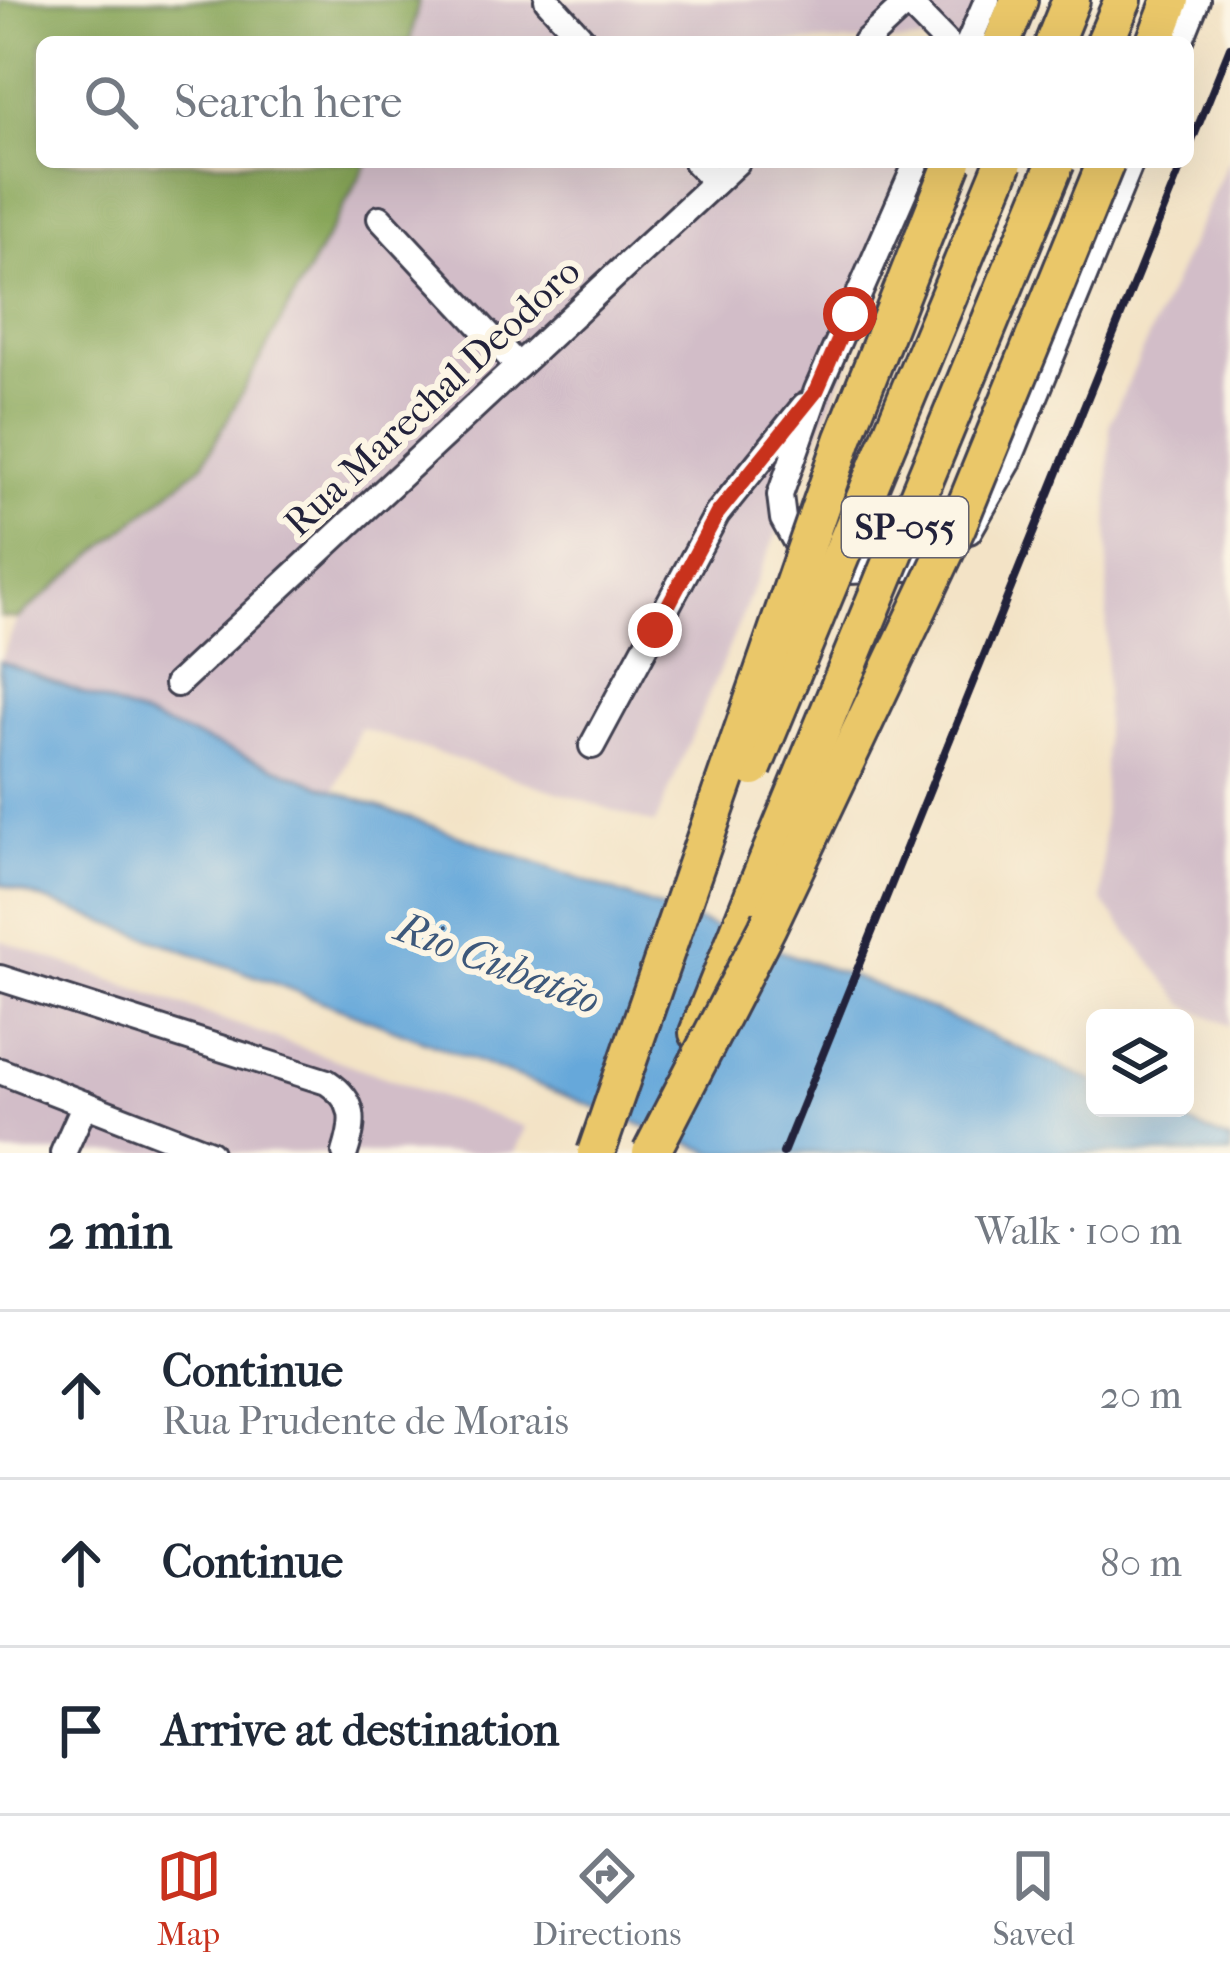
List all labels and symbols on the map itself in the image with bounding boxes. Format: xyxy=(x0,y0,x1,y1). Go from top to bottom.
street label: Rua Marechal Deodoro xyxy=(275,248,589,546)
route start xyxy=(823,287,877,341)
road number: SP-055 xyxy=(842,497,968,557)
route end xyxy=(628,603,682,657)
water label: Rio Cubatão xyxy=(387,902,607,1025)

